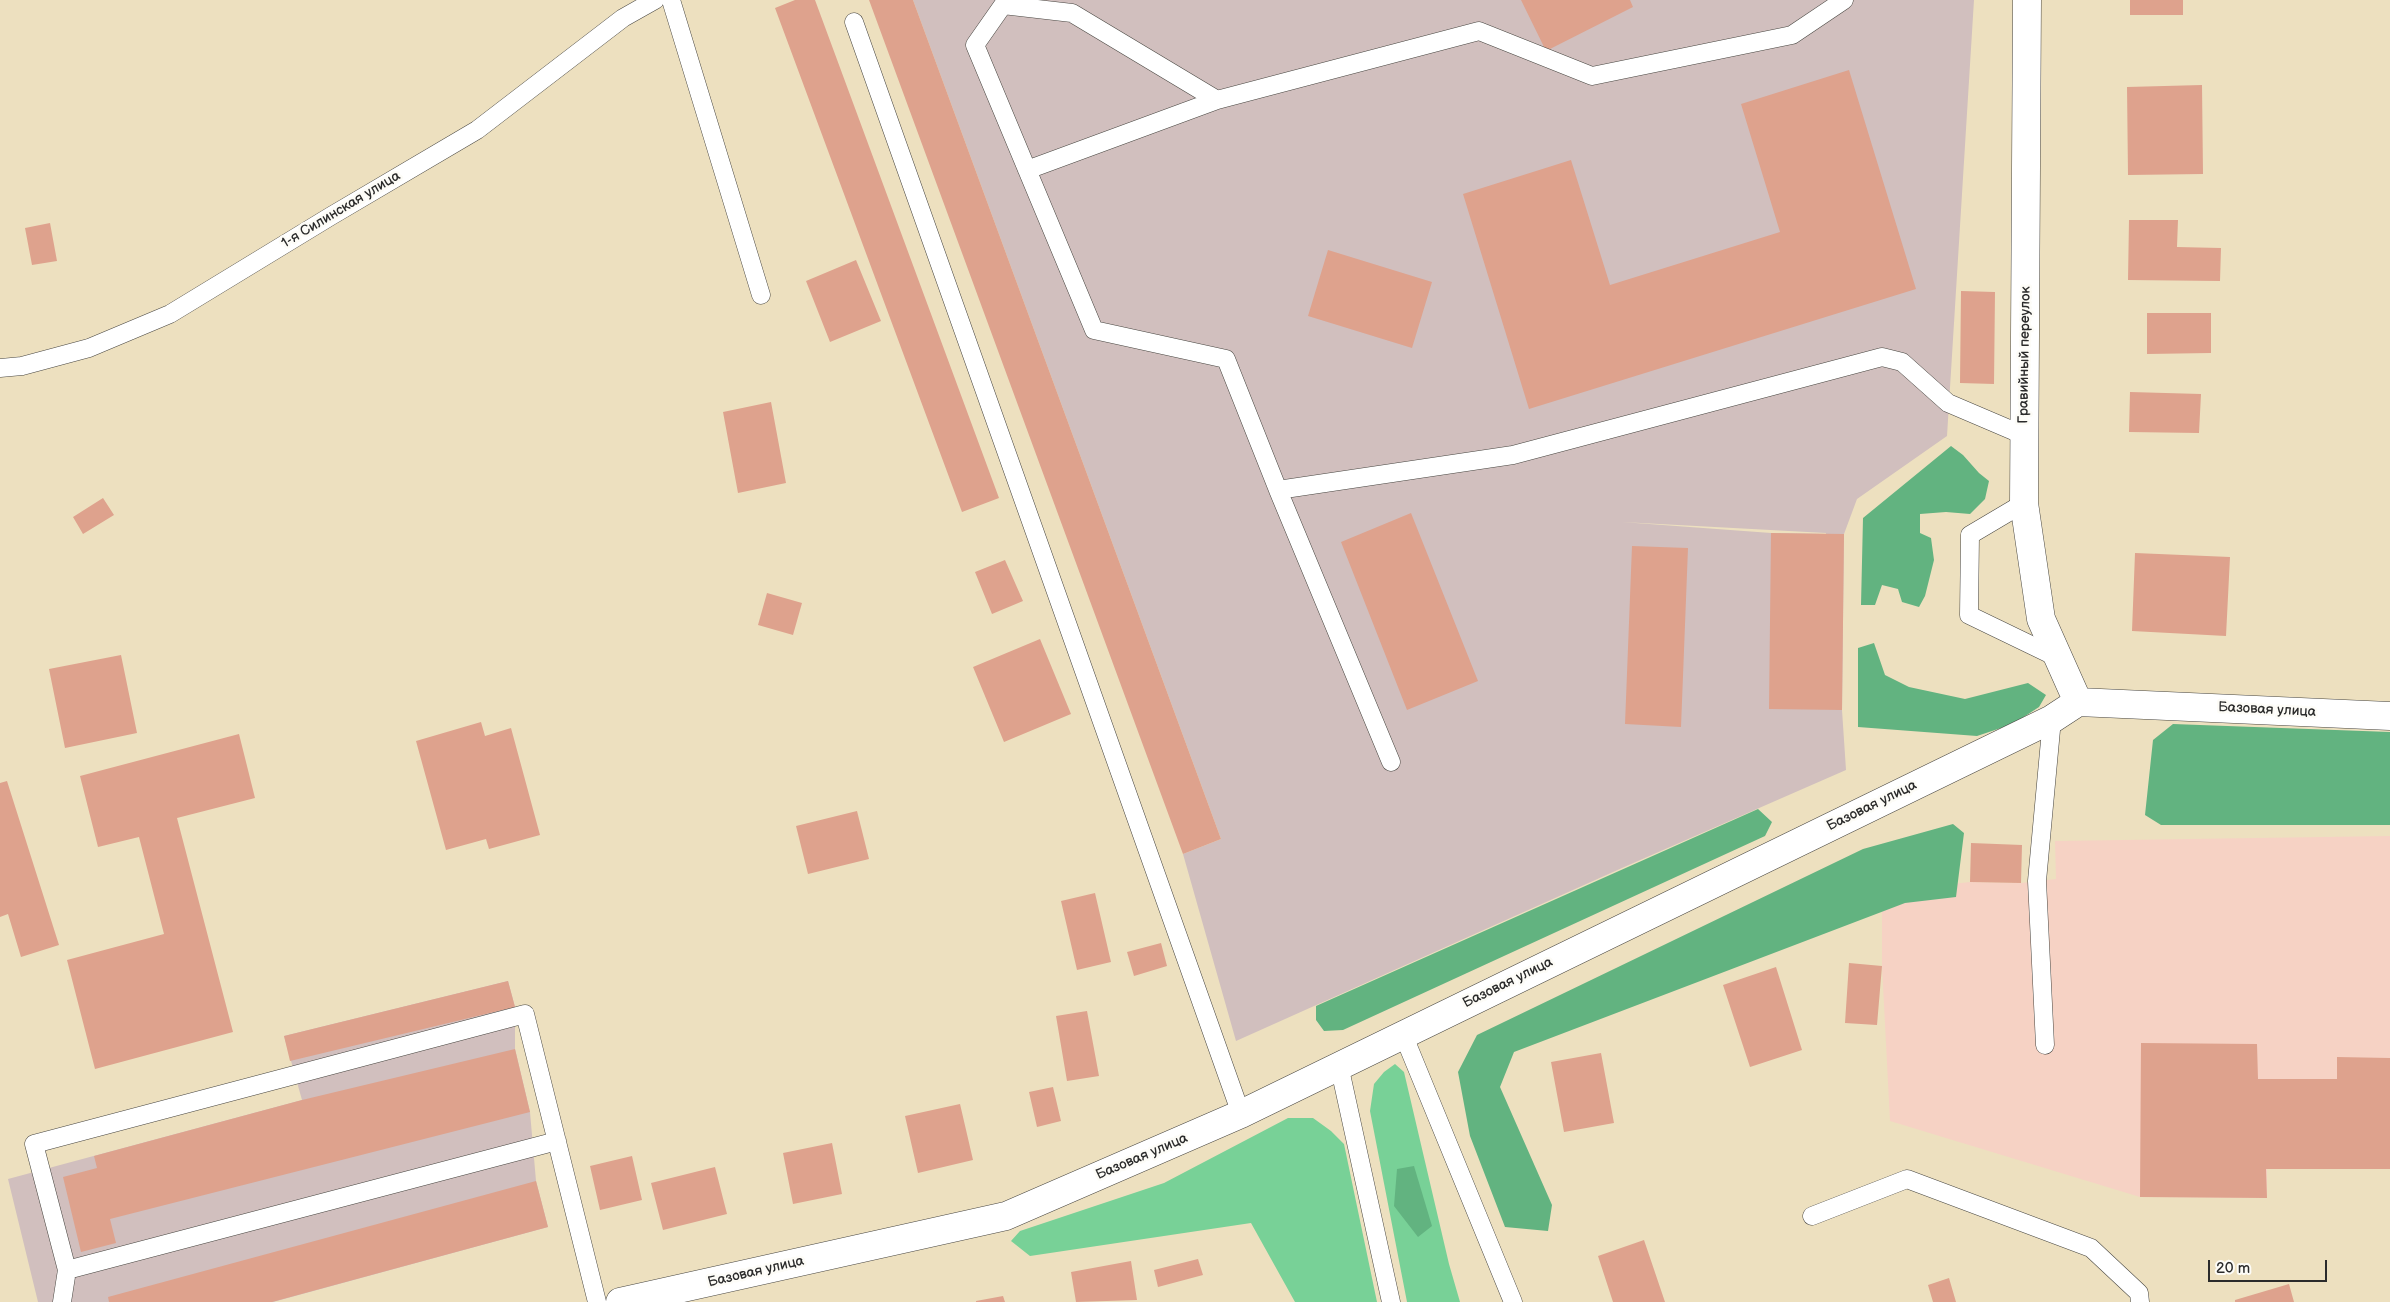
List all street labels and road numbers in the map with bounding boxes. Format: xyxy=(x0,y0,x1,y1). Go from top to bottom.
street label: 1-я Силинская улица xyxy=(279,168,403,252)
street label: Гравийный переулок xyxy=(2015,286,2035,424)
street label: Базовая улица xyxy=(2218,699,2316,721)
street label: Базовая улица xyxy=(1824,777,1920,835)
street label: Базовая улица xyxy=(1460,954,1556,1012)
street label: Базовая улица xyxy=(1094,1130,1190,1184)
street label: Базовая улица xyxy=(706,1253,806,1291)

